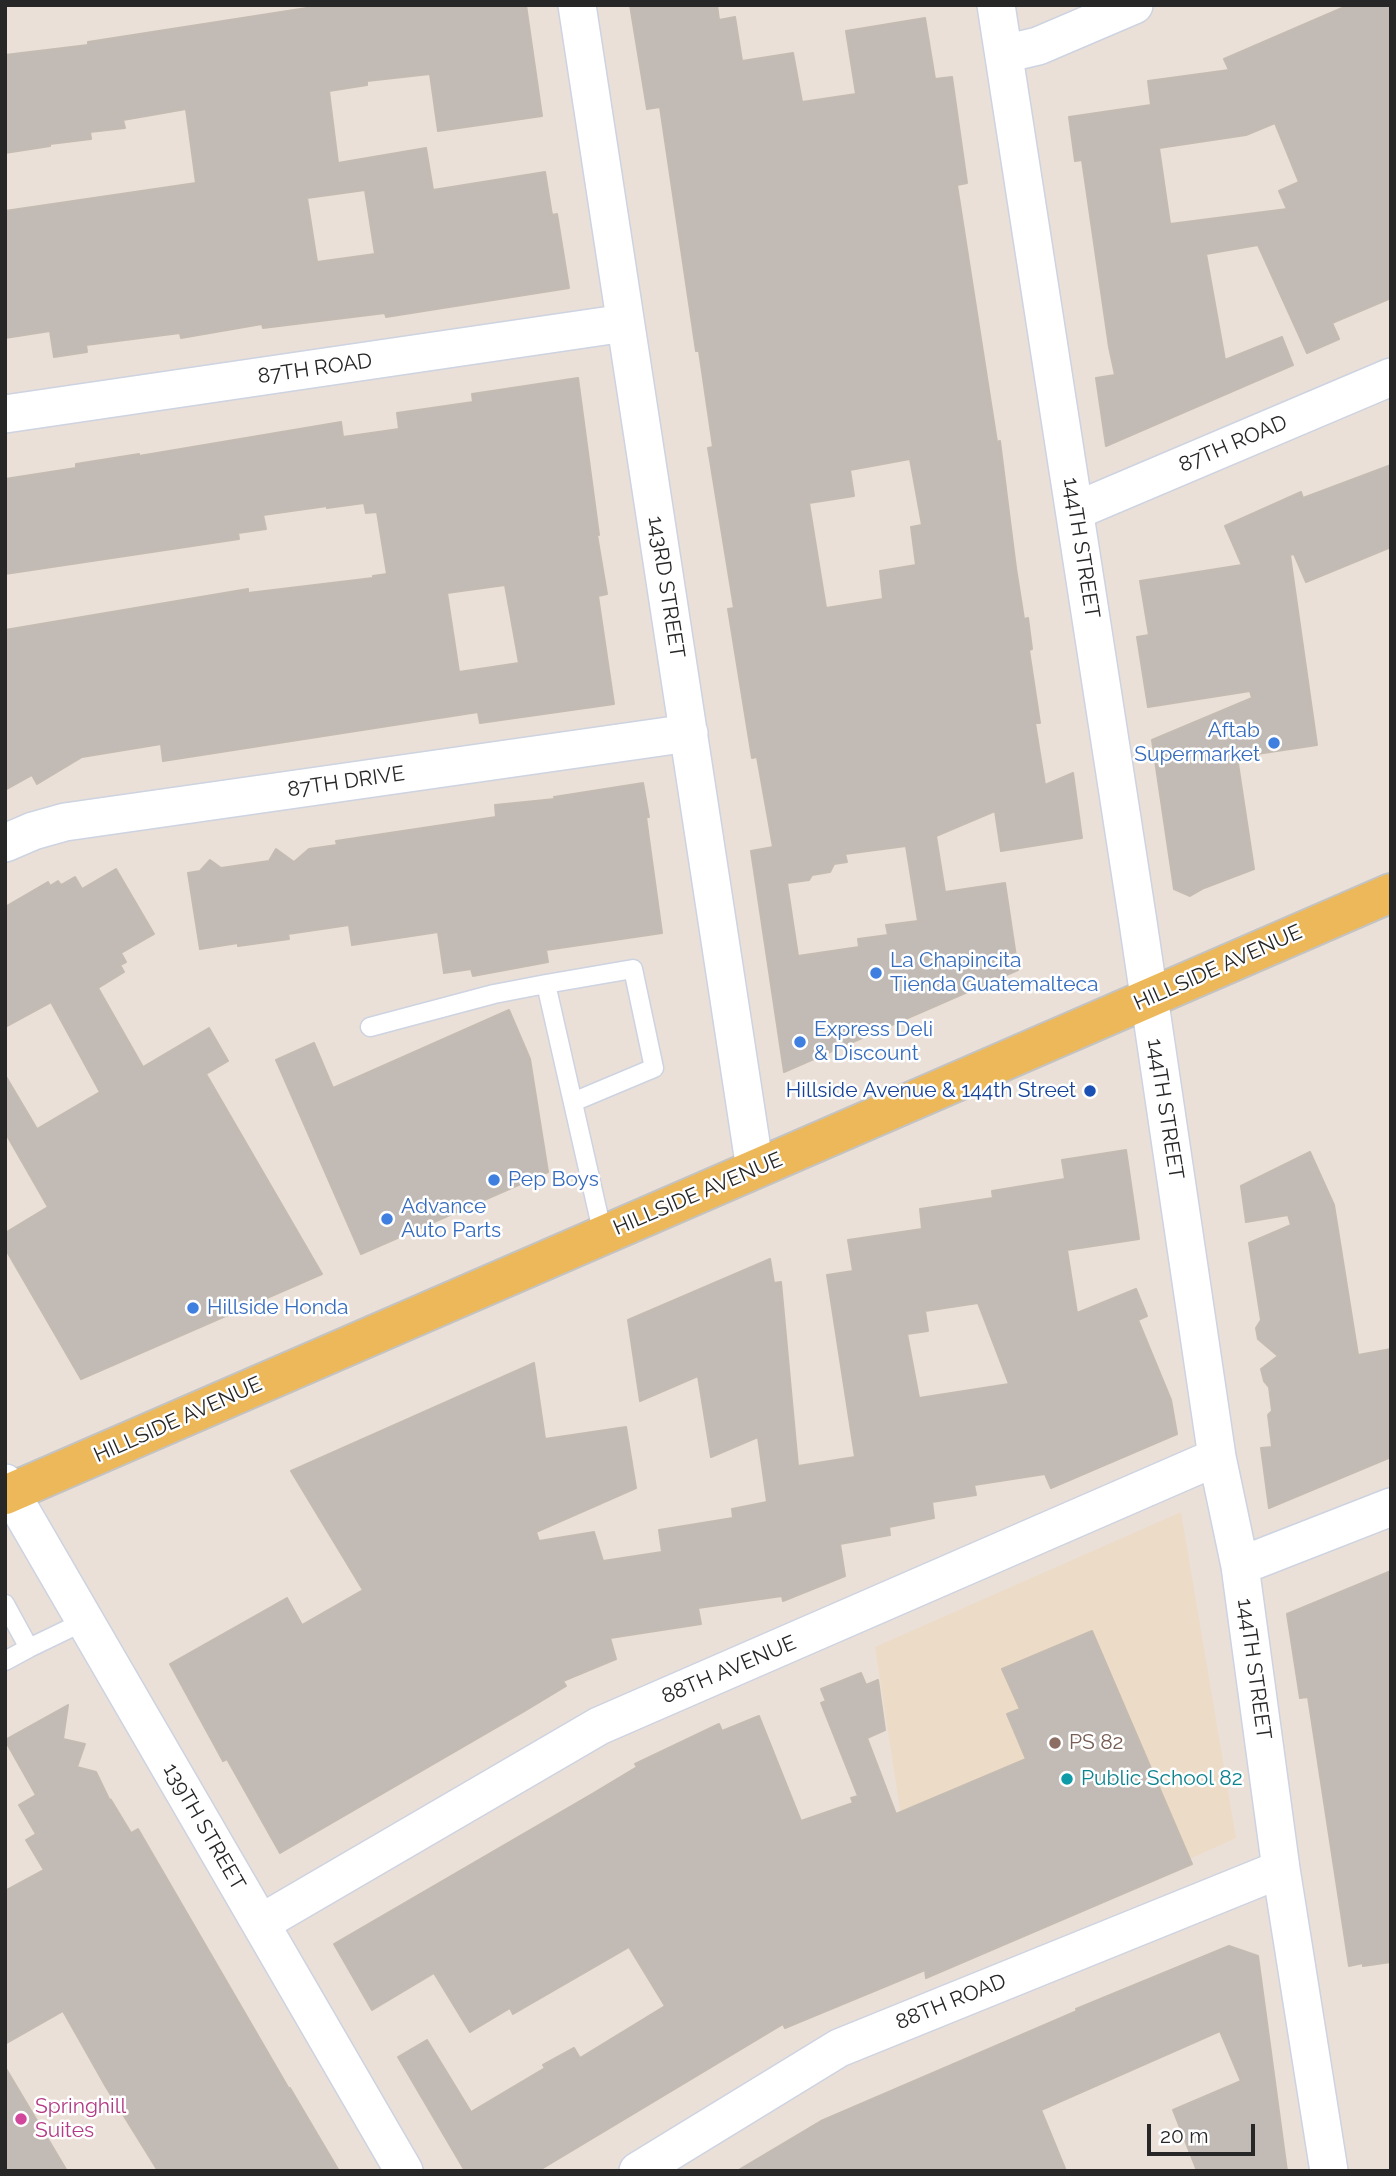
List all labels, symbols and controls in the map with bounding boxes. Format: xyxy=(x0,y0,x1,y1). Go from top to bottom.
street label: 87TH ROAD xyxy=(256,349,374,389)
street label: 87TH ROAD xyxy=(1175,410,1291,478)
street label: 144TH STREET xyxy=(1057,476,1105,620)
street label: 143RD STREET xyxy=(642,514,690,660)
place label: Aftab Supermarket xyxy=(1134,718,1260,768)
marker: Aftab Supermarket xyxy=(1266,735,1282,751)
street label: 87TH DRIVE xyxy=(286,761,406,803)
street label: HILLSIDE AVENUE xyxy=(1130,920,1306,1016)
place label: La Chapincita Tienda Guatemalteca xyxy=(890,948,1098,998)
marker: La Chapincita Tienda Guatemalteca xyxy=(868,965,884,981)
place label: Express Deli & Discount xyxy=(814,1017,933,1067)
marker: Express Deli & Discount xyxy=(792,1034,808,1050)
street label: 144TH STREET xyxy=(1141,1037,1189,1181)
place label: Hillside Avenue & 144th Street xyxy=(786,1078,1076,1104)
marker: Hillside Avenue & 144th Street xyxy=(1082,1083,1098,1099)
street label: HILLSIDE AVENUE xyxy=(610,1147,786,1241)
place label: Pep Boys xyxy=(508,1167,599,1193)
marker: Pep Boys xyxy=(486,1172,502,1188)
place label: Advance Auto Parts xyxy=(401,1194,501,1244)
marker: Advance Auto Parts xyxy=(379,1211,395,1227)
place label: Hillside Honda xyxy=(207,1295,349,1321)
marker: Hillside Honda xyxy=(185,1300,201,1316)
street label: HILLSIDE AVENUE xyxy=(90,1372,266,1468)
street label: 144TH STREET xyxy=(1232,1597,1276,1741)
street label: 88TH AVENUE xyxy=(658,1630,800,1710)
place label: PS 82 xyxy=(1069,1730,1124,1756)
marker: PS 82 xyxy=(1047,1735,1063,1751)
street label: 139TH STREET xyxy=(158,1759,250,1895)
place label: Public School 82 xyxy=(1081,1766,1243,1792)
marker: Public School 82 xyxy=(1059,1771,1075,1787)
street label: 88TH ROAD xyxy=(892,1968,1010,2036)
place label: Springhill Suites xyxy=(35,2094,126,2144)
scale bar xyxy=(1151,2110,1260,2154)
marker: Springhill Suites xyxy=(13,2111,29,2127)
text: 20 m xyxy=(1160,2123,1208,2148)

